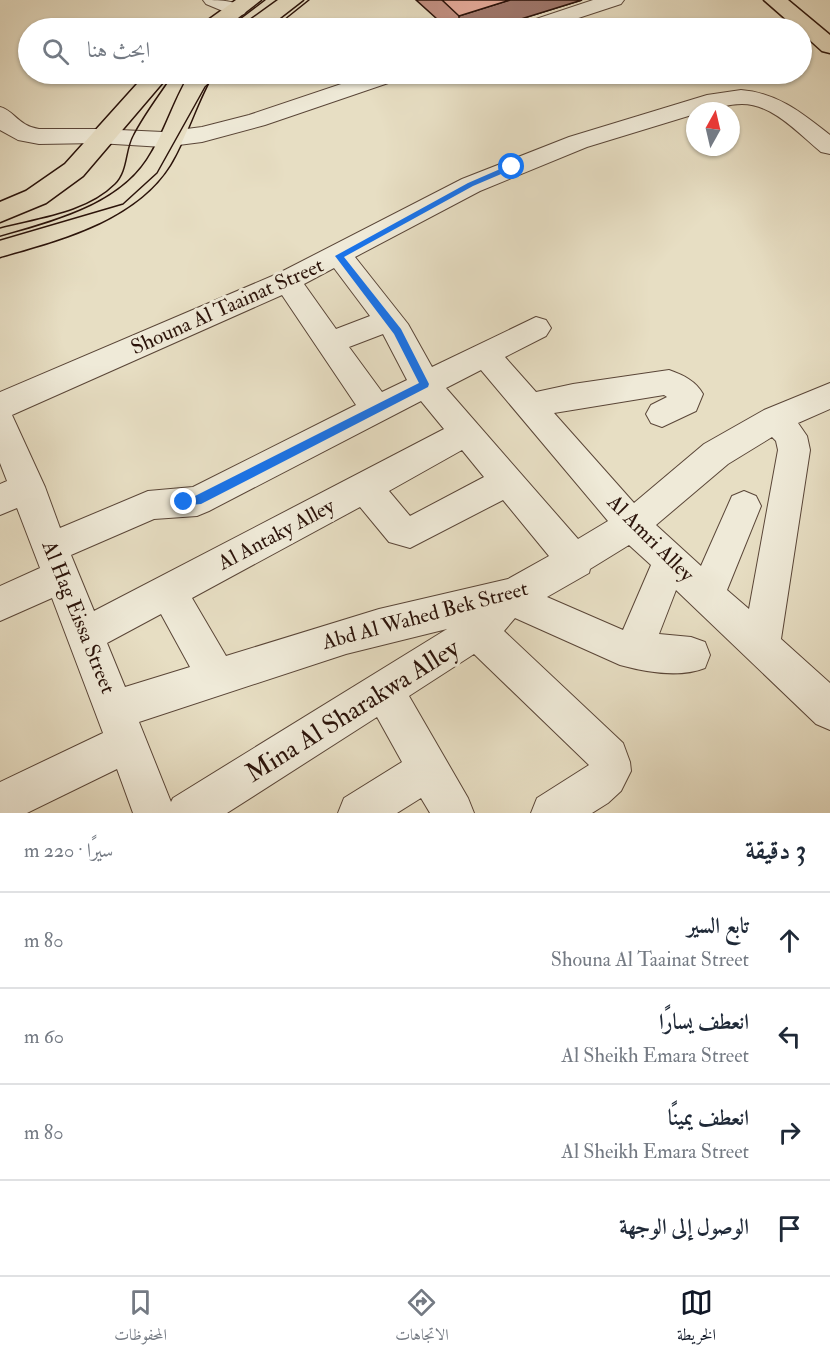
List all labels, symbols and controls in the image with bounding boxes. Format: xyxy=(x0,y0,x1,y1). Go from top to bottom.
search box xyxy=(18,18,812,84)
icon: search xyxy=(39,35,72,68)
text: ابحث هنا xyxy=(87,36,150,64)
north arrow xyxy=(686,102,740,156)
route start xyxy=(498,153,524,179)
street label: Shouna Al Taainat Street xyxy=(127,252,328,361)
route end xyxy=(170,488,196,514)
street label: Al Amri Alley xyxy=(601,488,701,588)
street label: Al Antaky Alley xyxy=(212,492,340,577)
street label: Al Hag Eissa Street xyxy=(35,536,122,698)
street label: Abd Al Wahed Bek Street xyxy=(318,575,531,656)
street label: Mina Al Sharakwa Alley xyxy=(240,632,466,790)
text: 3 دقيقة xyxy=(745,835,806,867)
text: سيرًا · 220 m xyxy=(24,838,113,863)
text: تابع السير xyxy=(687,912,749,940)
icon: ahead xyxy=(773,924,806,957)
text: 80 m xyxy=(24,928,63,953)
text: Shouna Al Taainat Street xyxy=(551,947,749,972)
text: انعطف يسارًا xyxy=(659,1008,749,1036)
icon: left xyxy=(773,1020,806,1053)
text: 60 m xyxy=(24,1024,64,1049)
text: Al Sheikh Emara Street xyxy=(561,1043,749,1068)
text: انعطف يمينًا xyxy=(668,1104,749,1132)
icon: right xyxy=(773,1116,806,1149)
text: 80 m xyxy=(24,1120,63,1145)
text: Al Sheikh Emara Street xyxy=(561,1139,749,1164)
icon: arrive xyxy=(773,1212,806,1245)
text: الوصول إلى الوجهة xyxy=(619,1213,749,1241)
tab: المحفوظات xyxy=(114,1286,167,1350)
tab: الاتجاهات xyxy=(395,1286,449,1350)
tab: الخريطة xyxy=(677,1286,716,1350)

